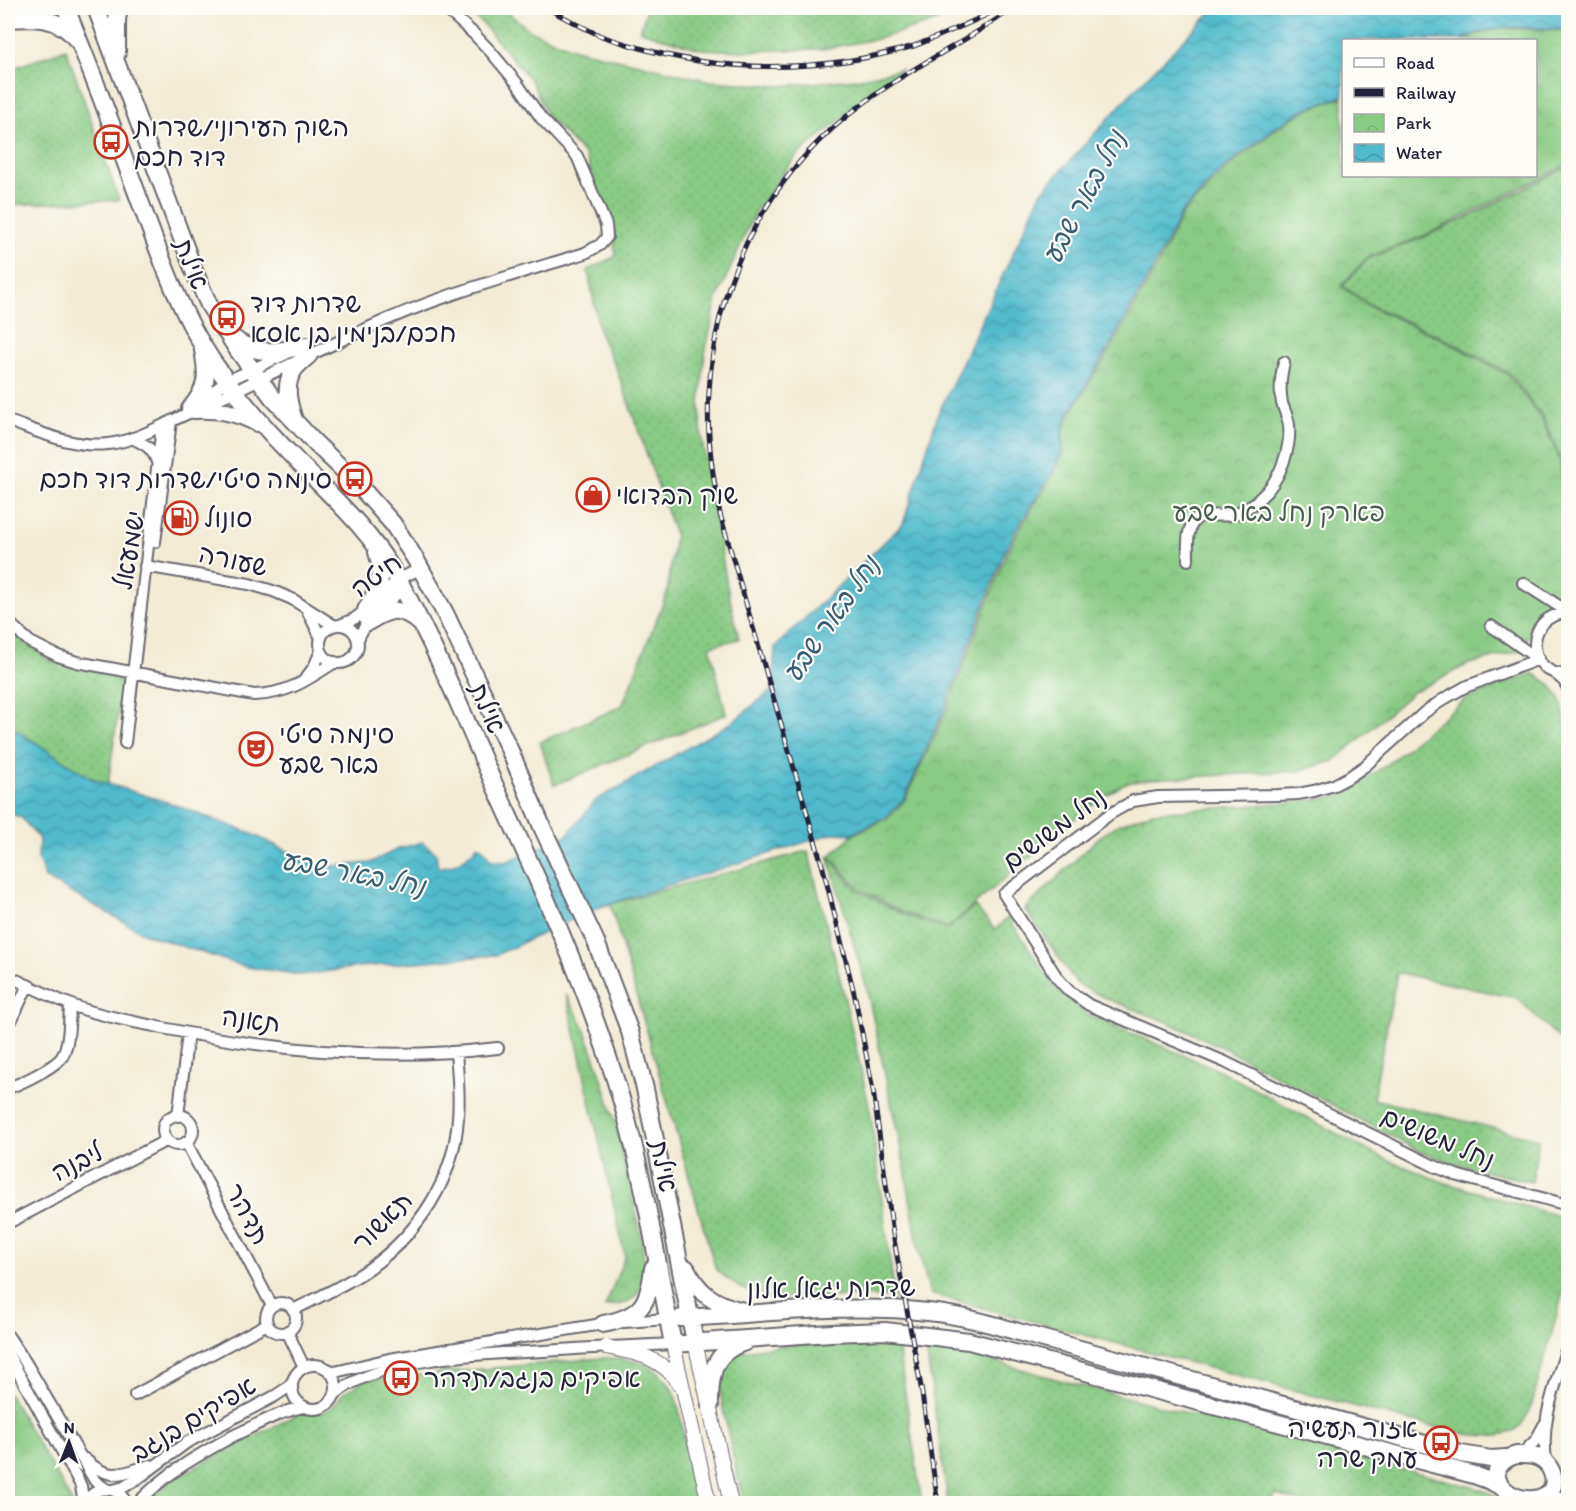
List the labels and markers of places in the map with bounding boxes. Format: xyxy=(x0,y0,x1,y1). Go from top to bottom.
place label: השוק העירוני/שדרות דוד חכם xyxy=(132,111,349,173)
bus stop icon: השוק העירוני/שדרות דוד חכם xyxy=(93,124,129,160)
place label: שדרות דוד חכם/בנימין בן אסא xyxy=(250,287,456,349)
bus stop icon: שדרות דוד חכם/בנימין בן אסא xyxy=(209,300,245,336)
bus stop icon: סינמה סיטי/שדרות דוד חכם xyxy=(337,461,373,497)
place label: סינמה סיטי/שדרות דוד חכם xyxy=(39,463,332,495)
shop icon: שוק הבדואי xyxy=(575,477,611,513)
place label: שוק הבדואי xyxy=(616,479,738,511)
fuel station icon: סונול xyxy=(163,500,199,536)
place label: סונול xyxy=(204,502,252,534)
place label: סינמה סיטי באר שבע xyxy=(279,718,394,780)
theatre icon: סינמה סיטי באר שבע xyxy=(238,731,274,767)
bus stop icon: אפיקים בנגב/תדהר xyxy=(383,1360,419,1396)
place label: אפיקים בנגב/תדהר xyxy=(424,1362,641,1394)
place label: אזור תעשיה עמק שרה xyxy=(1288,1412,1418,1474)
bus stop icon: אזור תעשיה עמק שרה xyxy=(1423,1425,1459,1461)

